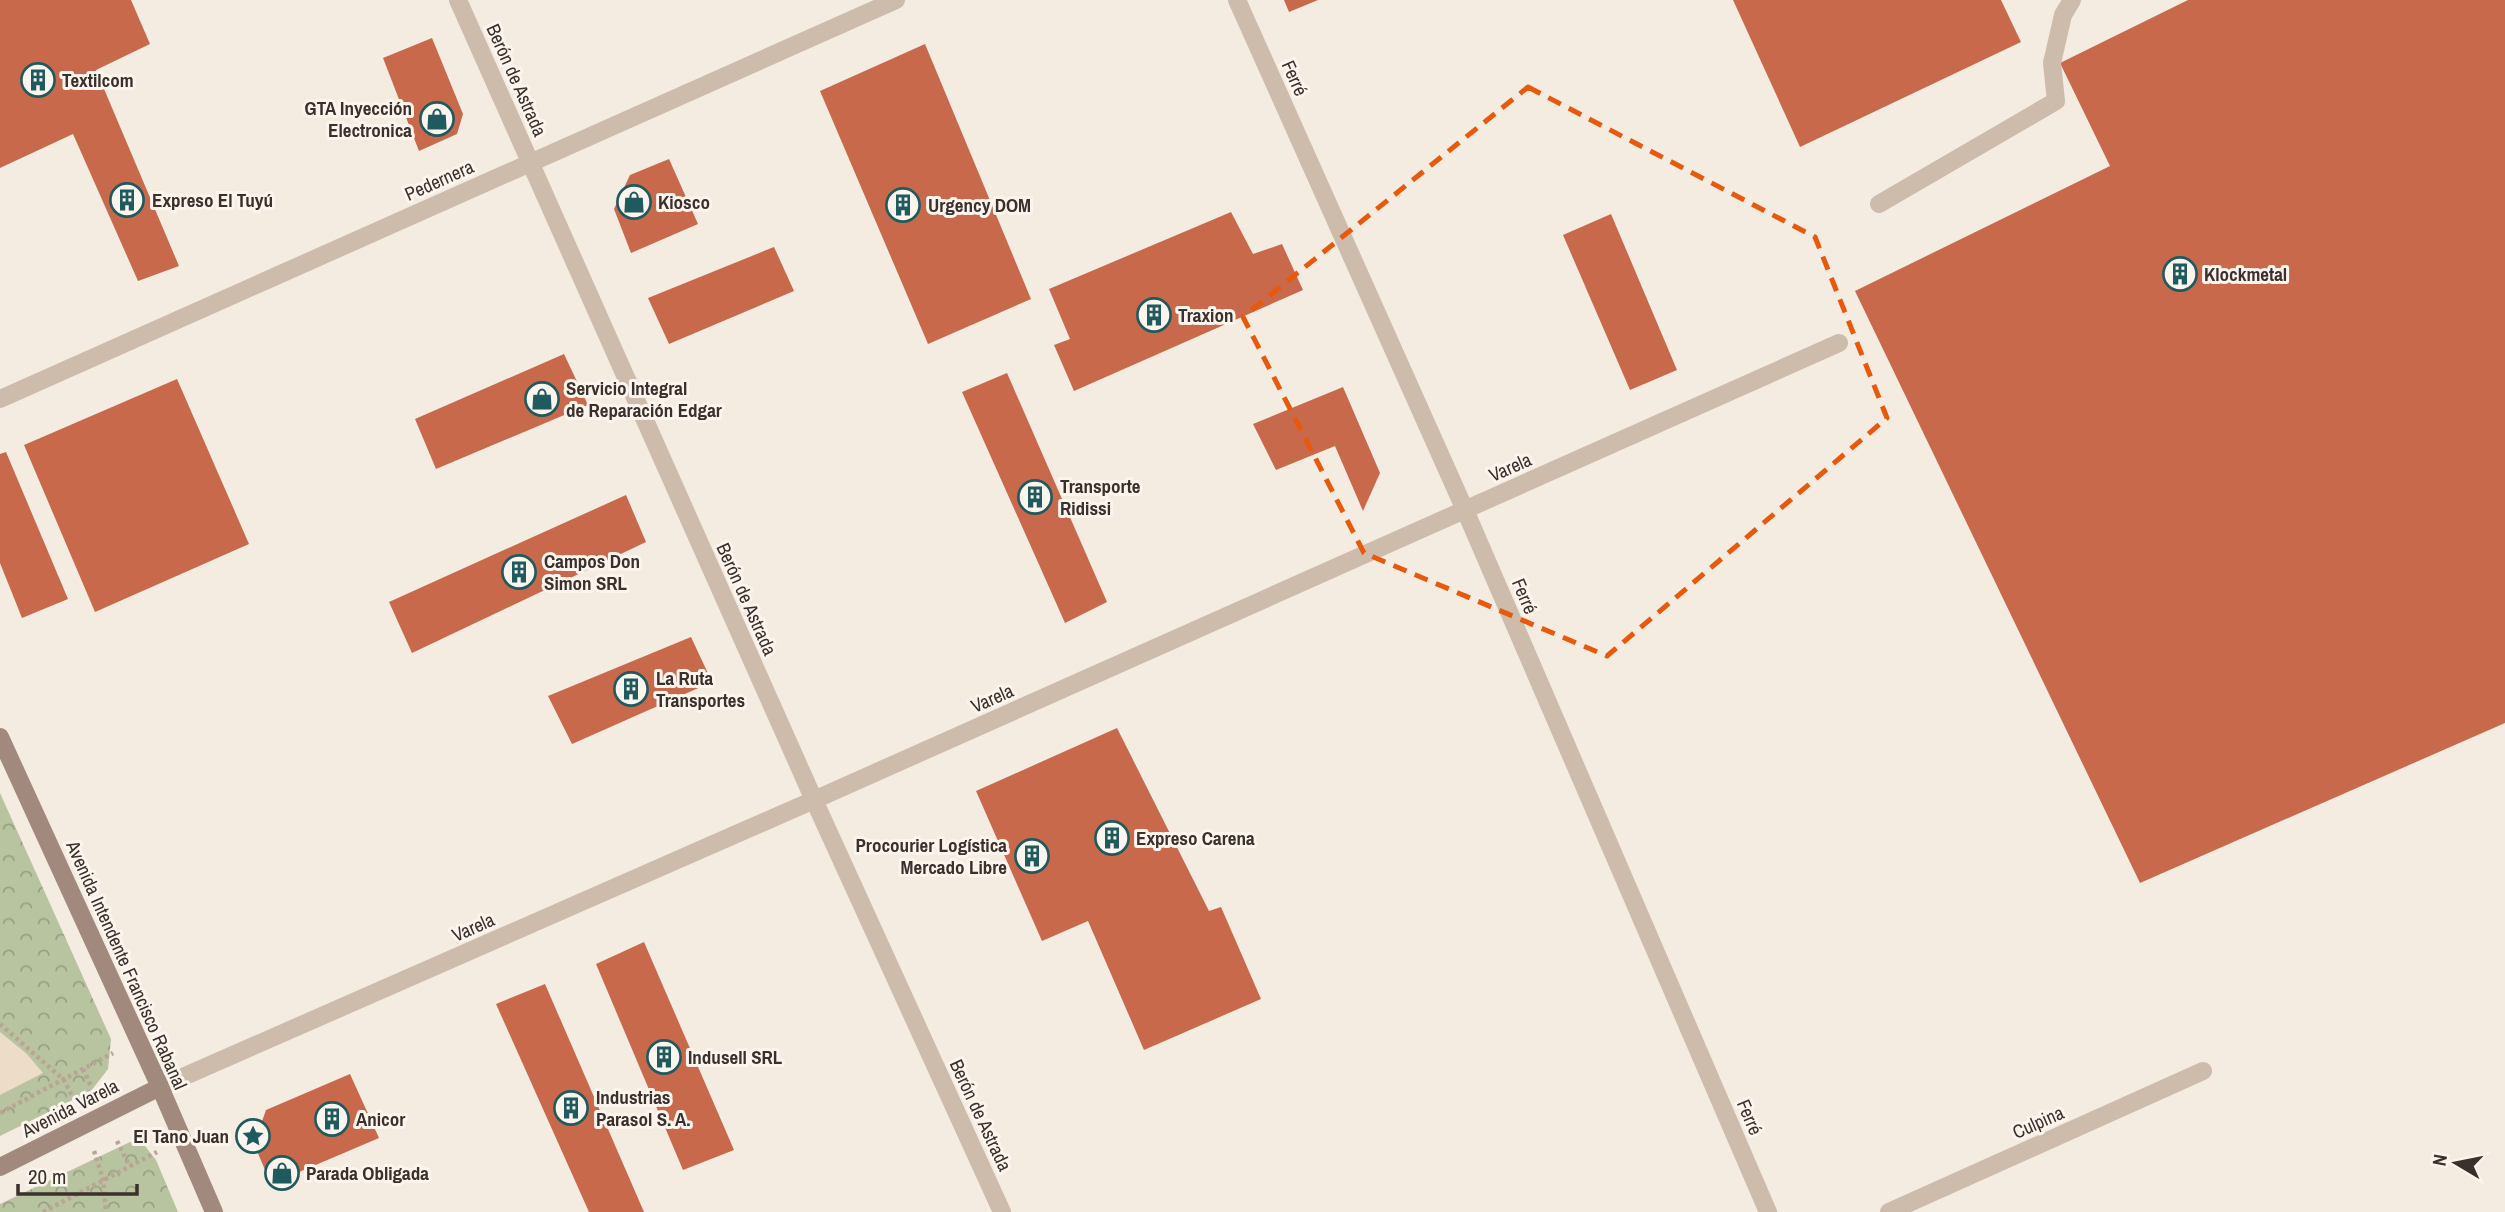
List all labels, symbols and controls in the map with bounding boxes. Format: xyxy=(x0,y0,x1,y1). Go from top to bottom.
street label: Berón de Astrada xyxy=(481,20,553,141)
street label: Ferré xyxy=(1276,56,1314,100)
building icon: Textilcom xyxy=(19,61,57,99)
place label: Textilcom xyxy=(62,67,134,93)
place label: GTA Inyección Electronica xyxy=(305,95,412,143)
shop icon: GTA Inyección Electronica xyxy=(418,100,456,138)
street label: Pedernera xyxy=(400,153,478,207)
building icon: Expreso El Tuyú xyxy=(108,181,146,219)
shop icon: Kiosco xyxy=(615,183,653,221)
building icon: Urgency DOM xyxy=(884,186,922,224)
place label: Expreso El Tuyú xyxy=(152,187,273,213)
place label: Kiosco xyxy=(658,189,710,215)
place label: Urgency DOM xyxy=(928,192,1031,218)
building icon: Klockmetal xyxy=(2161,255,2199,293)
place label: Klockmetal xyxy=(2204,261,2287,287)
building icon: Traxion xyxy=(1135,296,1173,334)
place label: Traxion xyxy=(1178,302,1233,328)
place label: Servicio Integral de Reparación Edgar xyxy=(566,375,722,423)
shop icon: Servicio Integral de Reparación Edgar xyxy=(523,380,561,418)
street label: Varela xyxy=(1485,446,1536,488)
place label: Transporte Ridissi xyxy=(1060,473,1141,521)
building icon: Transporte Ridissi xyxy=(1016,478,1054,516)
street label: Berón de Astrada xyxy=(711,539,783,660)
place label: Campos Don Simon SRL xyxy=(544,548,640,596)
building icon: Campos Don Simon SRL xyxy=(500,553,538,591)
street label: Ferré xyxy=(1506,574,1544,618)
place label: La Ruta Transportes xyxy=(656,665,745,713)
building icon: La Ruta Transportes xyxy=(612,670,650,708)
street label: Varela xyxy=(967,677,1018,719)
building icon: Expreso Carena xyxy=(1093,819,1131,857)
place label: Expreso Carena xyxy=(1136,825,1255,851)
place label: Procourier Logística Mercado Libre xyxy=(855,832,1007,880)
street label: Avenida Intendente Francisco Rabanal xyxy=(60,835,194,1094)
building icon: Procourier Logística Mercado Libre xyxy=(1013,837,1051,875)
street label: Varela xyxy=(448,906,499,948)
building icon: Indusell SRL xyxy=(645,1038,683,1076)
place label: Indusell SRL xyxy=(688,1044,783,1070)
street label: Berón de Astrada xyxy=(944,1055,1018,1175)
street label: Avenida Varela xyxy=(16,1072,123,1144)
place label: Industrias Parasol S. A. xyxy=(596,1084,691,1132)
building icon: Industrias Parasol S. A. xyxy=(552,1089,590,1127)
street label: Ferré xyxy=(1731,1095,1769,1139)
street label: Culpina xyxy=(2008,1099,2068,1145)
building icon: Anicor xyxy=(313,1100,351,1138)
place label: Anicor xyxy=(356,1106,405,1132)
place icon: El Tano Juan xyxy=(234,1117,272,1155)
place label: El Tano Juan xyxy=(133,1123,229,1149)
north arrow xyxy=(2421,1128,2491,1198)
scale bar xyxy=(18,1152,136,1196)
text: N xyxy=(2425,1152,2453,1168)
shop icon: Parada Obligada xyxy=(263,1154,301,1192)
place label: Parada Obligada xyxy=(306,1160,429,1186)
text: 20 m xyxy=(28,1162,66,1191)

